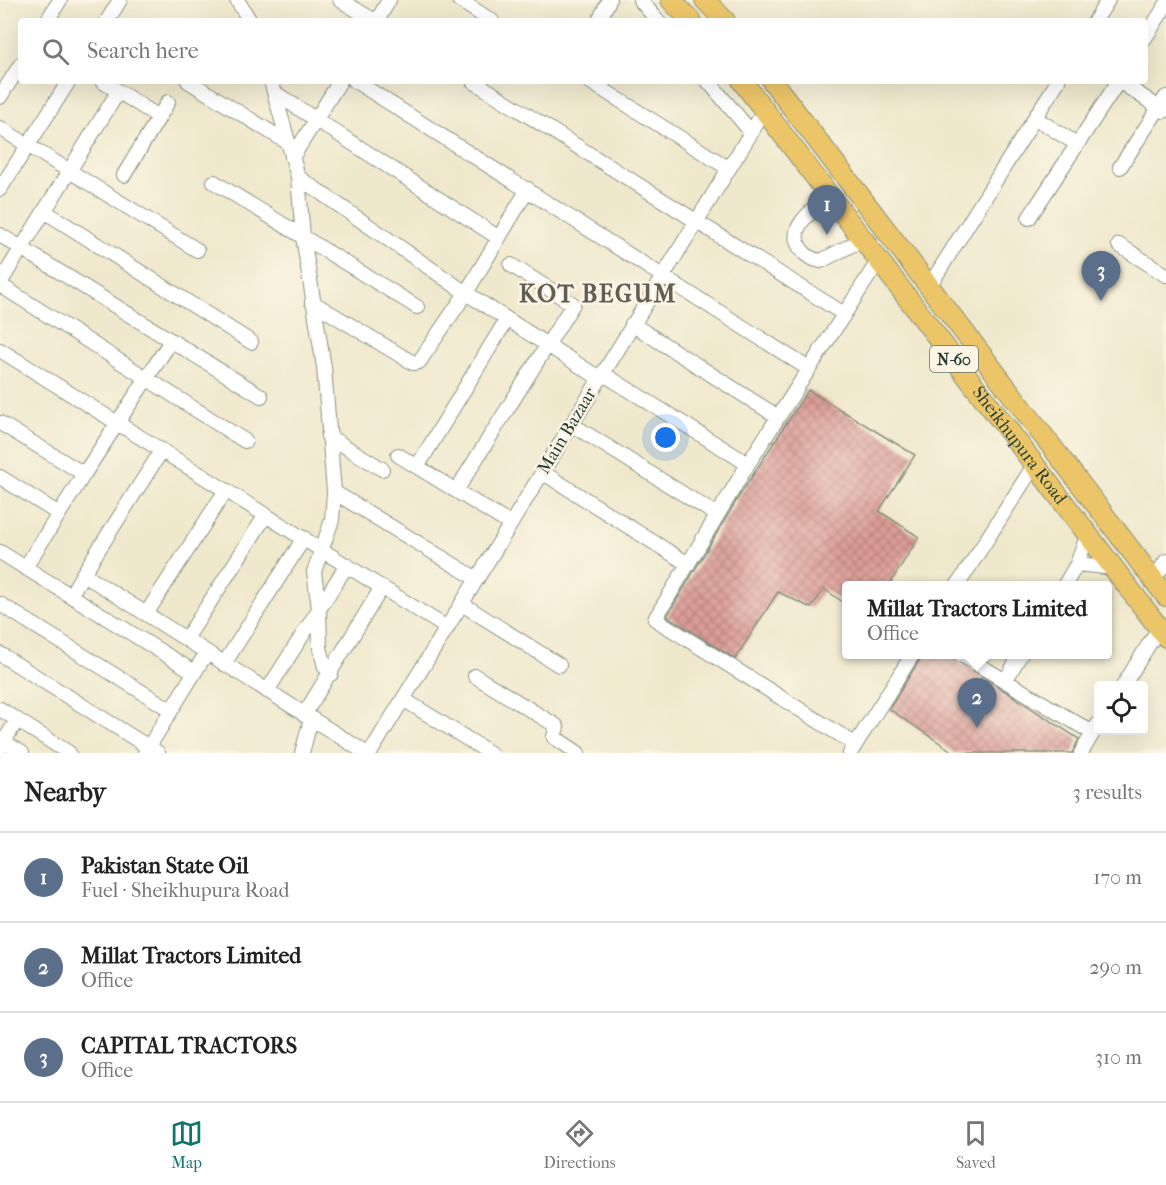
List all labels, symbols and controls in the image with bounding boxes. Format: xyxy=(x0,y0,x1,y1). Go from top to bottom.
search box xyxy=(18,18,1148,84)
icon: search xyxy=(39,35,72,68)
text: Search here xyxy=(87,38,199,64)
pin: 1 xyxy=(808,186,846,235)
pin: 3 xyxy=(1082,252,1120,301)
district label: KOT BEGUM xyxy=(519,280,677,308)
road number: N-60 xyxy=(930,346,978,372)
street label: Sheikhupura Road xyxy=(968,382,1071,508)
street label: Main Bazaar xyxy=(533,384,601,478)
your location xyxy=(651,423,680,452)
popup xyxy=(842,581,1112,659)
text: Millat Tractors Limited xyxy=(867,596,1087,622)
text: Office xyxy=(867,622,919,645)
pin: 2 xyxy=(958,678,996,728)
map controls xyxy=(1094,681,1148,735)
button: locate xyxy=(1094,681,1148,735)
text: Nearby xyxy=(24,777,106,808)
text: 3 results xyxy=(1073,781,1142,804)
text: Pakistan State Oil xyxy=(81,853,249,879)
text: 1 xyxy=(40,866,47,889)
text: 170 m xyxy=(1093,866,1142,889)
text: Fuel · Sheikhupura Road xyxy=(81,879,289,902)
text: Millat Tractors Limited xyxy=(81,943,301,969)
text: 2 xyxy=(38,956,49,979)
text: 290 m xyxy=(1089,956,1142,979)
text: Office xyxy=(81,969,133,992)
text: CAPITAL TRACTORS xyxy=(81,1033,297,1059)
text: 3 xyxy=(39,1046,48,1069)
text: 310 m xyxy=(1095,1046,1142,1069)
text: Office xyxy=(81,1059,133,1082)
tab: Map xyxy=(170,1117,203,1172)
tab: Directions xyxy=(544,1117,616,1172)
tab: Saved xyxy=(956,1117,996,1172)

